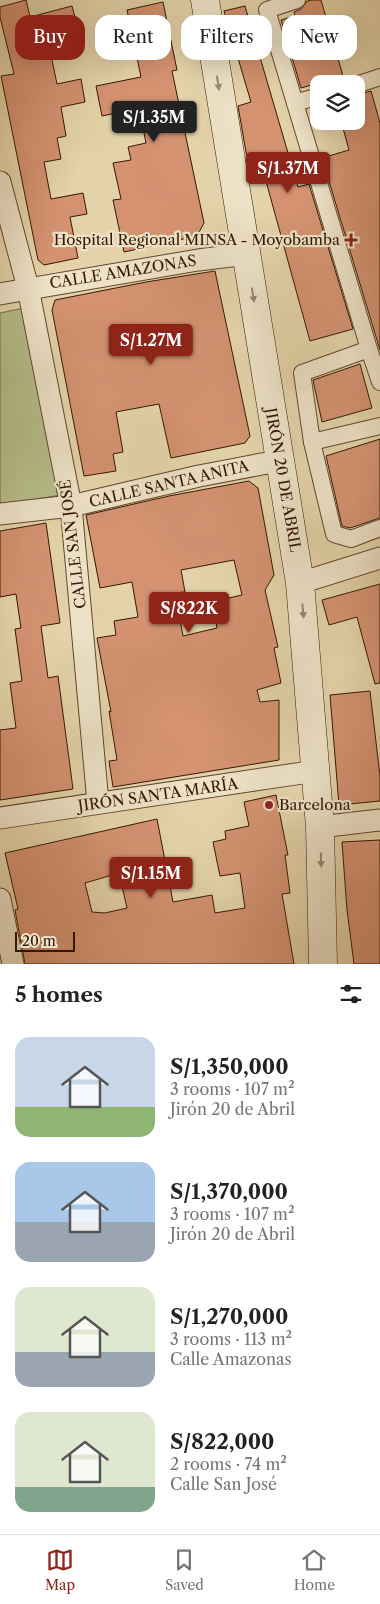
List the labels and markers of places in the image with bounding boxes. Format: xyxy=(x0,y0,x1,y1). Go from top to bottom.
pin: S/1.35M xyxy=(108,100,200,143)
pin: S/1.37M xyxy=(242,152,334,194)
place label: Hospital Regional MINSA - Moyobamba xyxy=(54,230,340,249)
marker: Hospital Regional MINSA - Moyobamba xyxy=(344,233,358,247)
pin: S/1.27M xyxy=(105,324,197,366)
pin: S/822K xyxy=(148,592,230,634)
place label: Barcelona xyxy=(279,795,351,814)
marker: Barcelona xyxy=(263,799,275,811)
pin: S/1.15M xyxy=(105,856,197,899)

